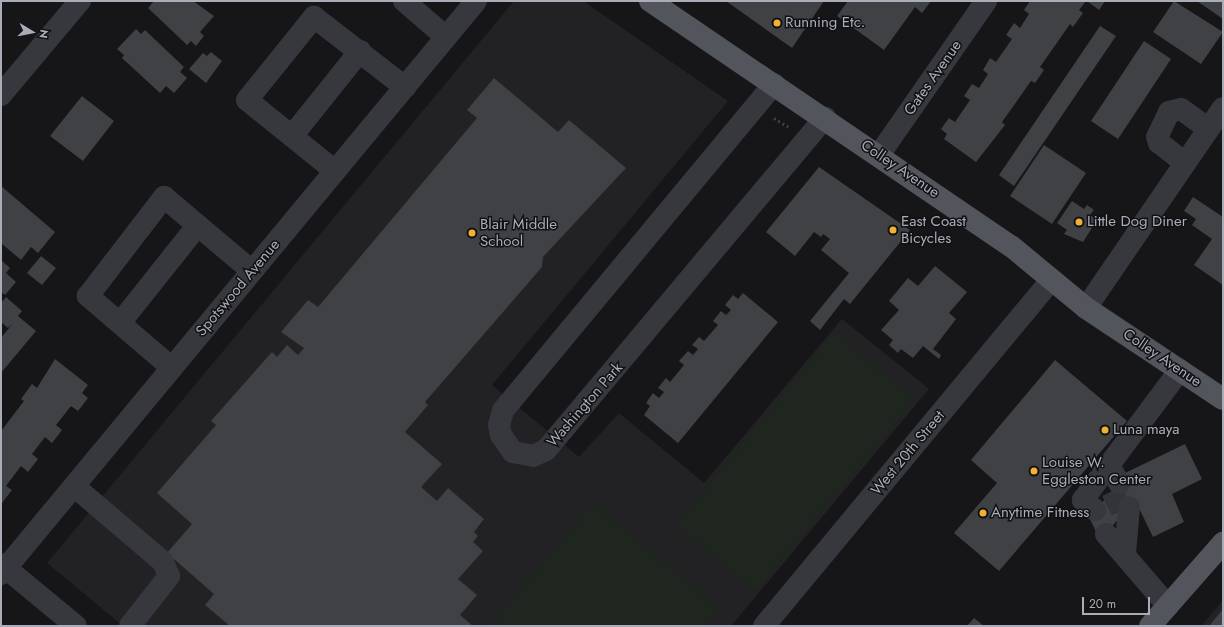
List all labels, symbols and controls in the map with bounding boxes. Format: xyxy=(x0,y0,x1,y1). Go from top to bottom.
north arrow xyxy=(12,12,52,52)
place label: Running Etc. xyxy=(785,14,865,32)
marker: Running Etc. xyxy=(772,18,782,28)
text: N xyxy=(35,28,52,40)
street label: Gates Avenue xyxy=(901,37,965,119)
street label: Colley Avenue xyxy=(857,136,943,202)
place label: East Coast Bicycles xyxy=(901,212,966,247)
place label: Little Dog Diner xyxy=(1087,213,1187,231)
place label: Blair Middle School xyxy=(480,215,557,250)
marker: Little Dog Diner xyxy=(1074,217,1084,227)
marker: East Coast Bicycles xyxy=(888,225,898,235)
marker: Blair Middle School xyxy=(467,228,477,238)
street label: Spotswood Avenue xyxy=(192,236,284,340)
street label: Colley Avenue xyxy=(1119,325,1205,391)
street label: Washington Park xyxy=(544,359,626,451)
street label: West 20th Street xyxy=(867,407,949,499)
place label: Luna maya xyxy=(1113,421,1180,439)
marker: Luna maya xyxy=(1100,425,1110,435)
place label: Louise W. Eggleston Center xyxy=(1042,453,1151,488)
marker: Louise W. Eggleston Center xyxy=(1029,466,1039,476)
place label: Anytime Fitness xyxy=(991,504,1089,522)
marker: Anytime Fitness xyxy=(978,508,988,518)
scale bar xyxy=(1084,589,1152,615)
text: 20 m xyxy=(1089,595,1116,613)

